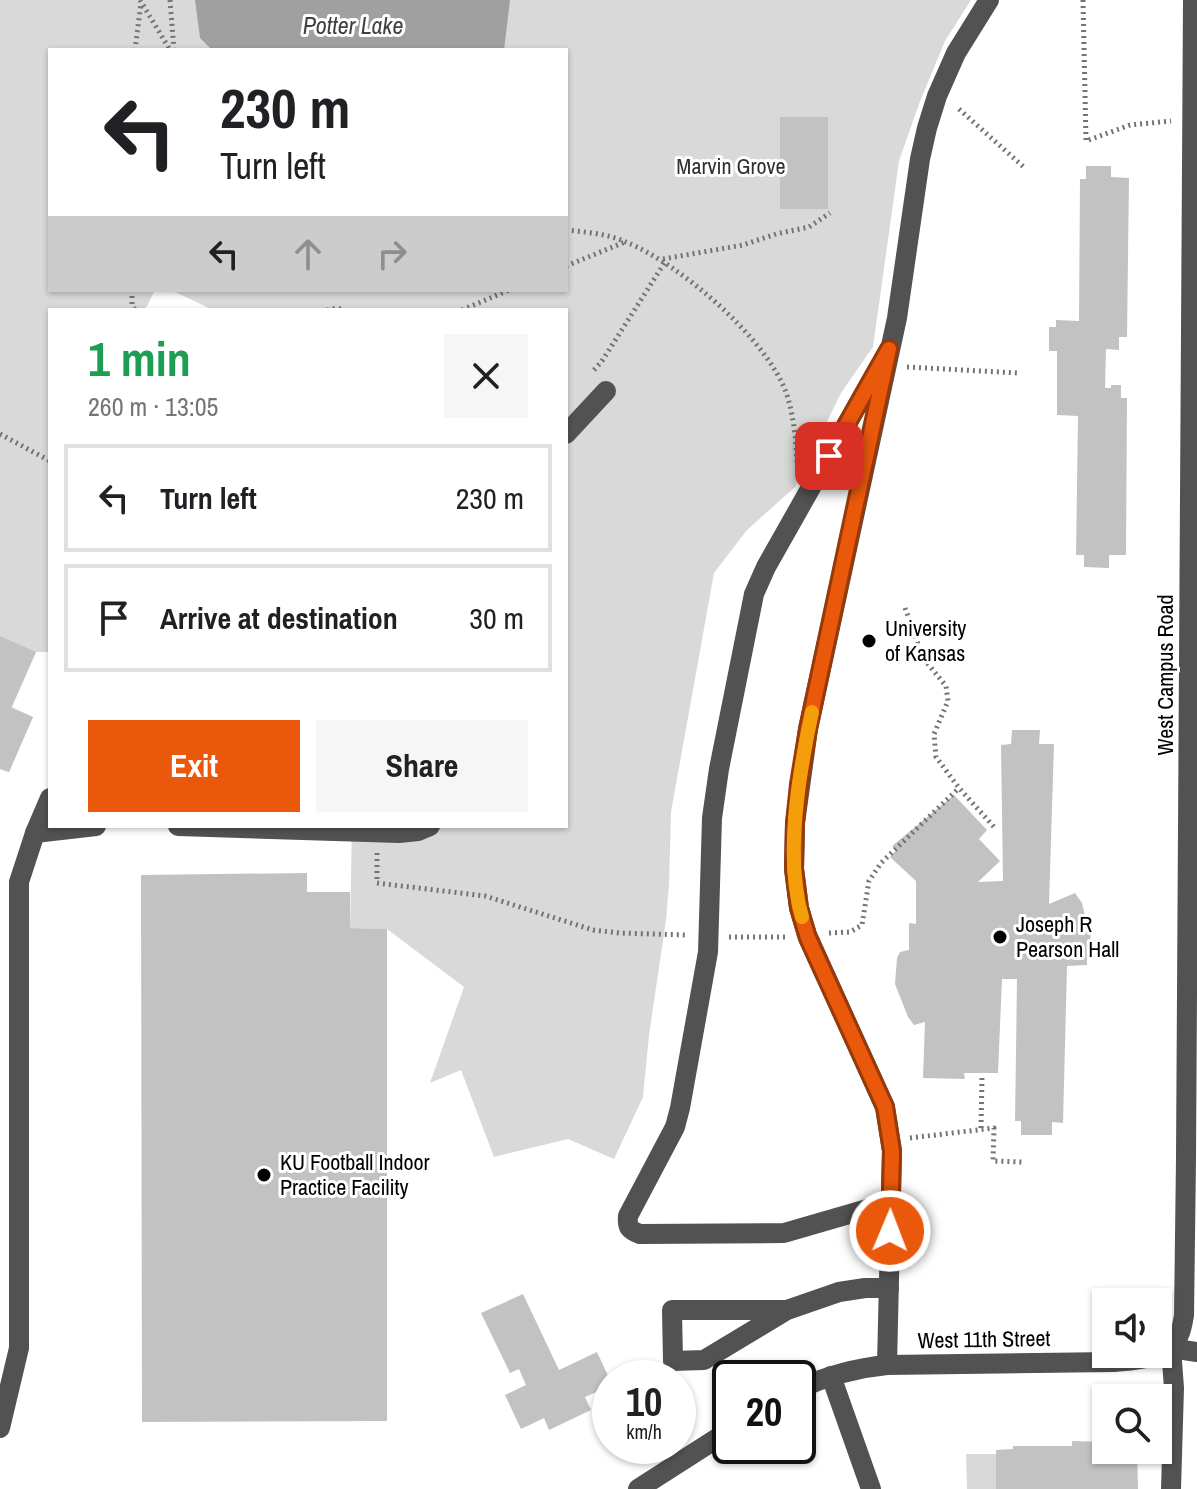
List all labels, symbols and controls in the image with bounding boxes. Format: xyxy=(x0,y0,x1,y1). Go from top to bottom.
water label: Potter Lake xyxy=(303,9,403,41)
text: 230 m xyxy=(220,70,350,145)
icon: left xyxy=(88,80,192,184)
text: Turn left xyxy=(220,142,326,190)
park label: Marvin Grove xyxy=(676,151,786,181)
icon: left xyxy=(202,232,246,276)
icon: ahead xyxy=(286,232,330,276)
icon: right xyxy=(370,232,414,276)
text: 1 min xyxy=(88,326,191,391)
button: close xyxy=(444,334,528,418)
text: 260 m · 13:05 xyxy=(88,389,218,424)
pin xyxy=(795,422,863,490)
icon: arrive xyxy=(807,434,851,478)
icon: left xyxy=(92,476,136,520)
text: Turn left xyxy=(160,478,257,518)
text: 230 m xyxy=(456,478,524,518)
street label: West Campus Road xyxy=(1150,594,1180,756)
icon: arrive xyxy=(92,596,136,640)
text: Arrive at destination xyxy=(160,598,398,638)
text: 30 m xyxy=(469,598,524,638)
place label: University of Kansas xyxy=(885,613,966,668)
marker: University of Kansas xyxy=(860,632,878,650)
button: Exit xyxy=(88,720,300,812)
button: Share xyxy=(316,720,528,812)
place label: Joseph R Pearson Hall xyxy=(1016,909,1119,964)
marker: Joseph R Pearson Hall xyxy=(991,928,1009,946)
place label: KU Football Indoor Practice Facility xyxy=(280,1147,430,1202)
marker: KU Football Indoor Practice Facility xyxy=(255,1166,273,1184)
position arrow xyxy=(848,1189,932,1273)
map controls xyxy=(1092,1288,1172,1464)
button: sound xyxy=(1092,1288,1172,1368)
street label: West 11th Street xyxy=(917,1323,1051,1355)
speed limit sign: 20 xyxy=(712,1360,816,1464)
text: 10 xyxy=(626,1375,662,1428)
button: search xyxy=(1092,1384,1172,1464)
text: km/h xyxy=(626,1418,662,1445)

